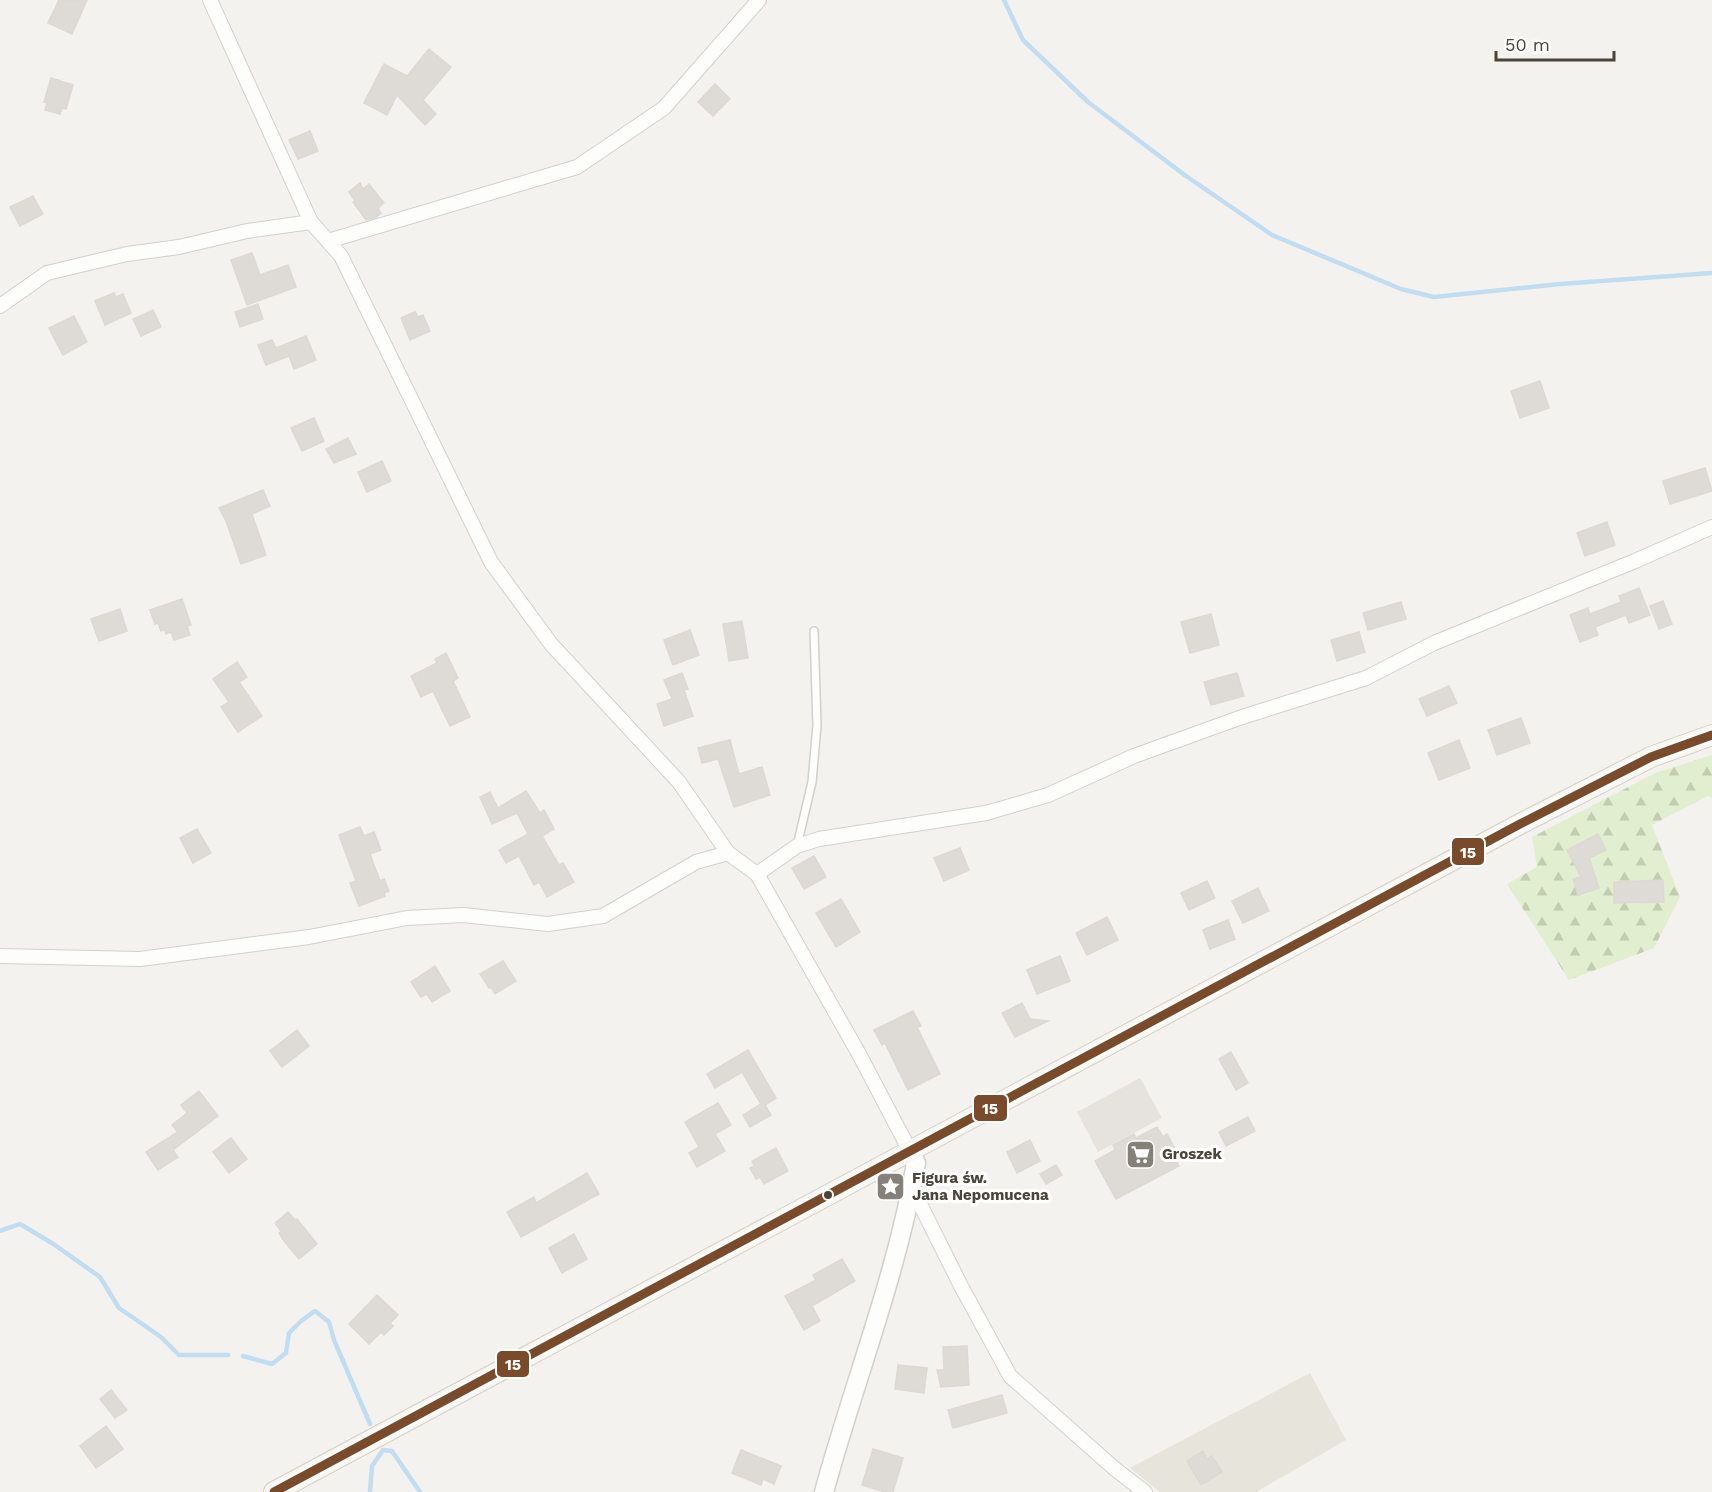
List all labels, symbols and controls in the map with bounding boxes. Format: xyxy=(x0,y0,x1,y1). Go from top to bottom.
scale bar xyxy=(1496,24,1614,62)
text: 50 m xyxy=(1505,34,1550,55)
line badge: 15 xyxy=(1451,837,1485,866)
text: 15 xyxy=(1460,843,1476,862)
line badge: 15 xyxy=(973,1094,1008,1122)
text: 15 xyxy=(982,1099,998,1118)
supermarket icon: Groszek xyxy=(1125,1138,1157,1170)
place label: Groszek xyxy=(1162,1145,1223,1163)
place label: Figura św. Jana Nepomucena xyxy=(912,1169,1049,1204)
place icon: Figura św. Jana Nepomucena xyxy=(875,1171,907,1203)
unlabelled marker xyxy=(822,1189,834,1201)
line badge: 15 xyxy=(496,1350,530,1378)
text: 15 xyxy=(505,1355,521,1374)

